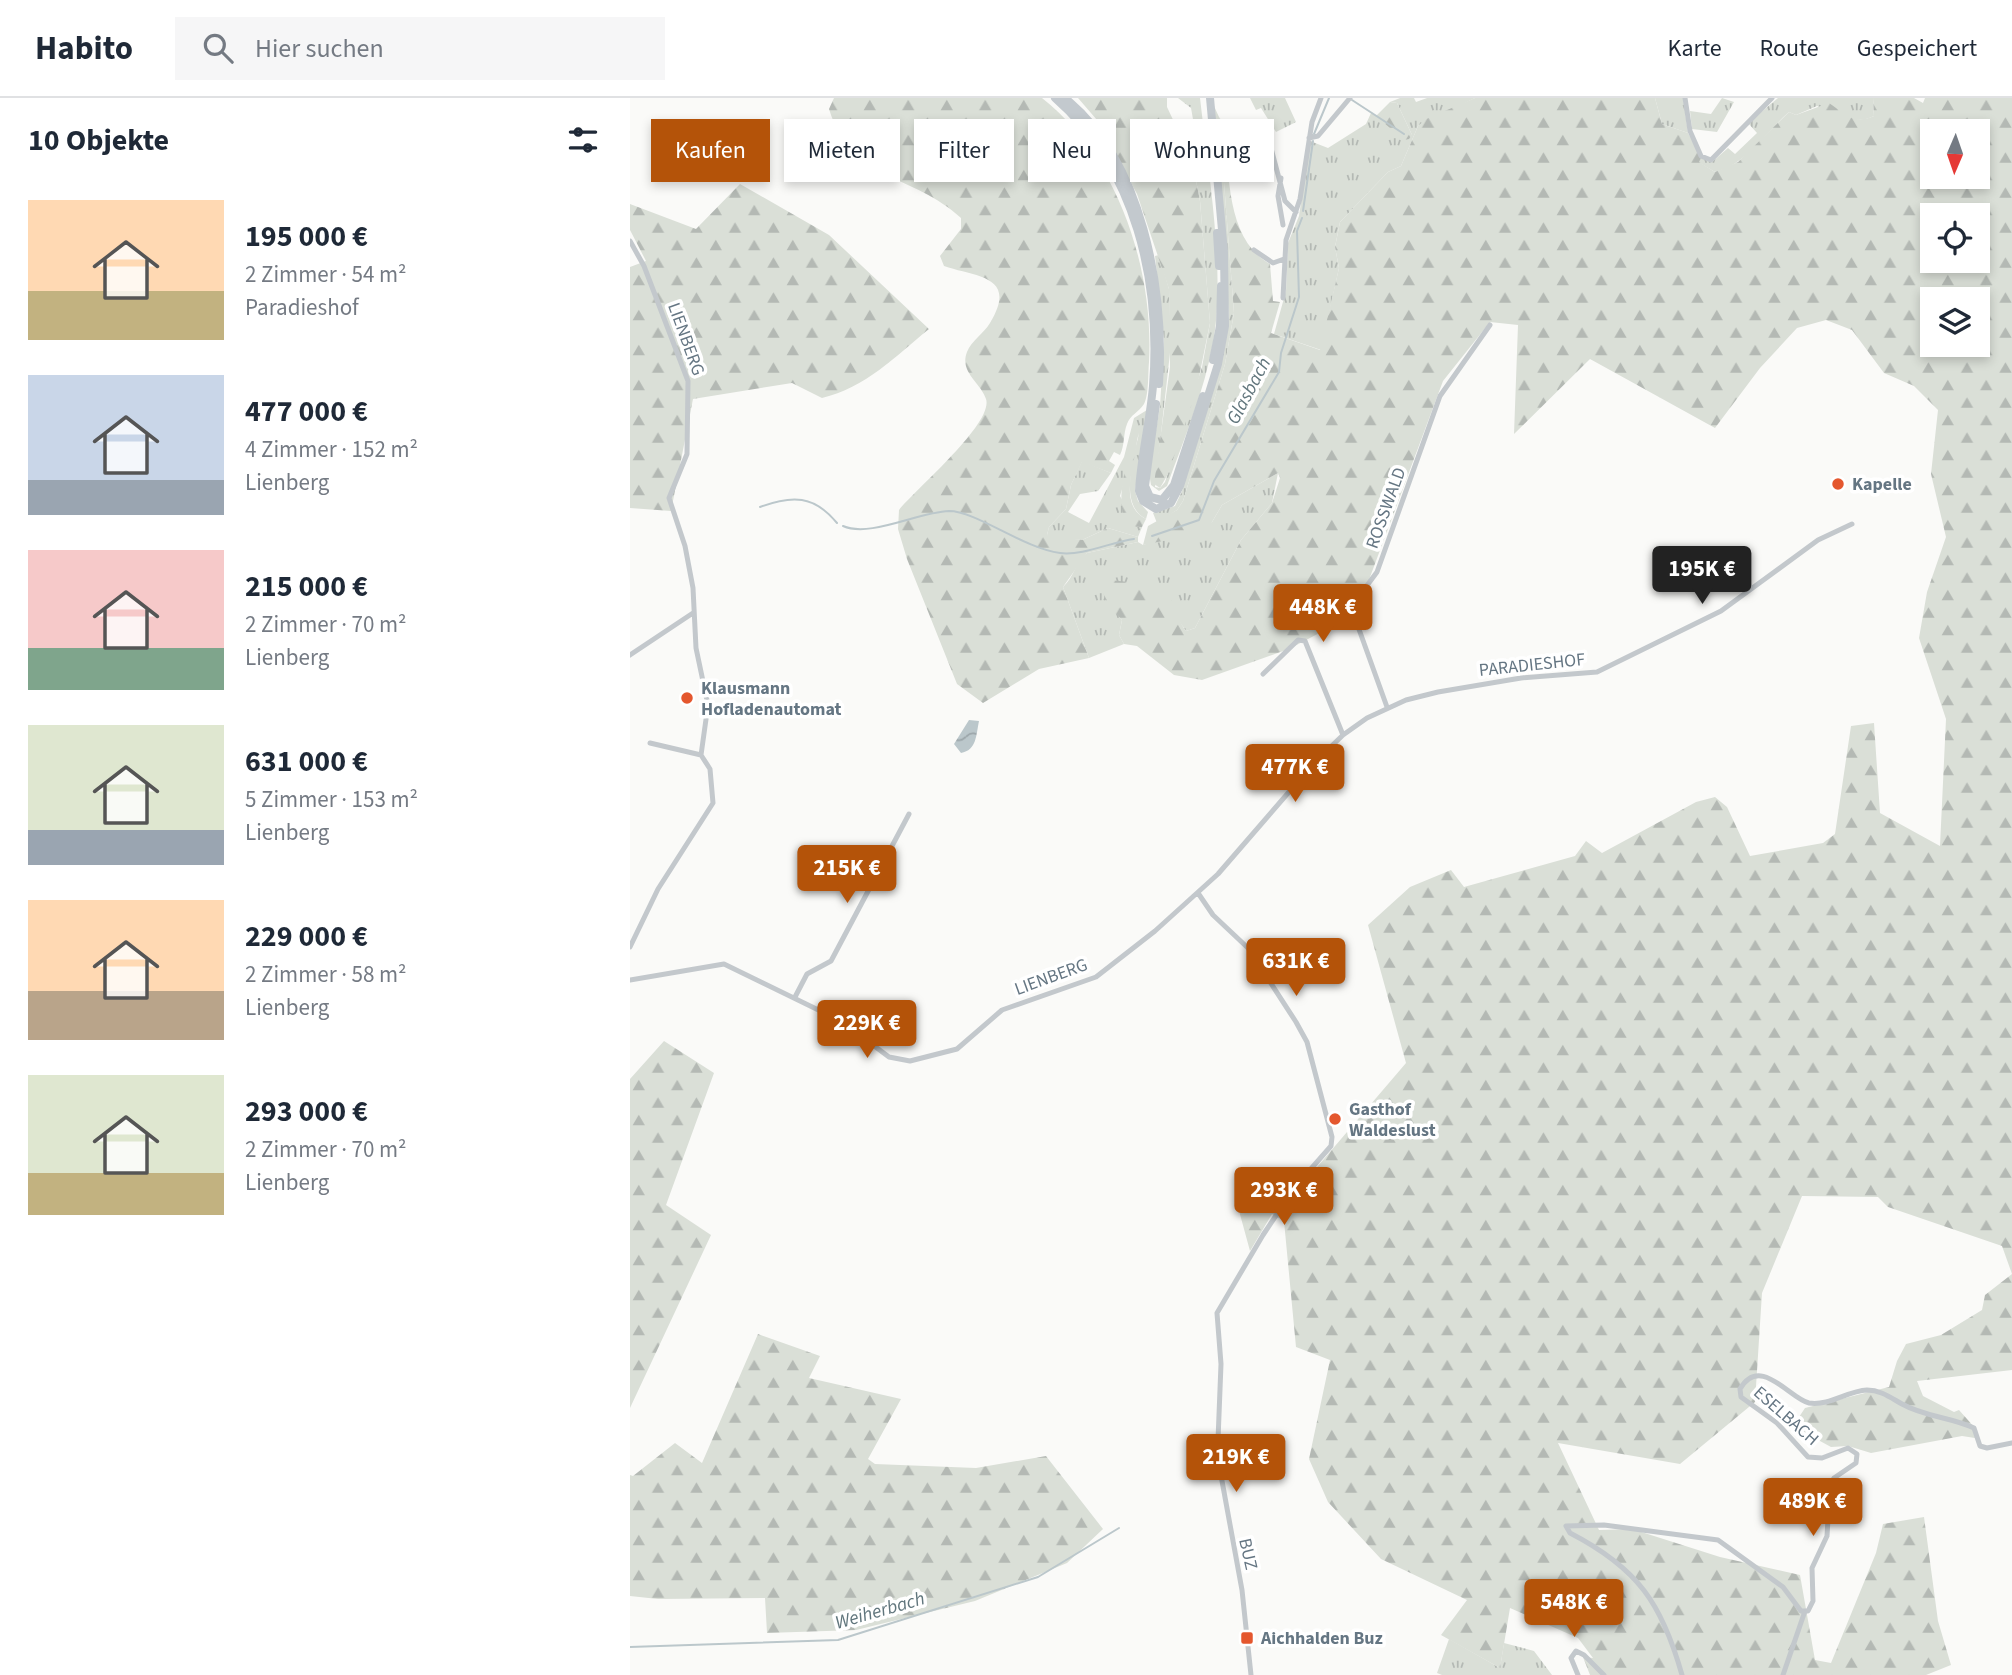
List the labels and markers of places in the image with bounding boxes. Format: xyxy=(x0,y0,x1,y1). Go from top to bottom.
place label: Kapelle xyxy=(1852,472,1912,497)
marker: Kapelle xyxy=(1830,476,1846,492)
pin: 195K € xyxy=(1645,546,1759,606)
pin: 448K € xyxy=(1266,584,1380,644)
place label: Klausmann Hofladenautomat xyxy=(701,676,842,722)
marker: Klausmann Hofladenautomat xyxy=(679,690,695,706)
pin: 477K € xyxy=(1238,744,1352,804)
pin: 215K € xyxy=(790,846,904,905)
pin: 631K € xyxy=(1239,939,1353,998)
pin: 229K € xyxy=(810,1000,924,1060)
place label: Gasthof Waldeslust xyxy=(1349,1097,1436,1143)
marker: Gasthof Waldeslust xyxy=(1327,1111,1343,1127)
pin: 293K € xyxy=(1227,1168,1341,1227)
pin: 219K € xyxy=(1179,1434,1293,1494)
pin: 489K € xyxy=(1756,1478,1870,1538)
pin: 548K € xyxy=(1517,1580,1631,1639)
place label: Aichhalden Buz xyxy=(1260,1626,1383,1651)
marker: Aichhalden Buz xyxy=(1239,1630,1255,1646)

